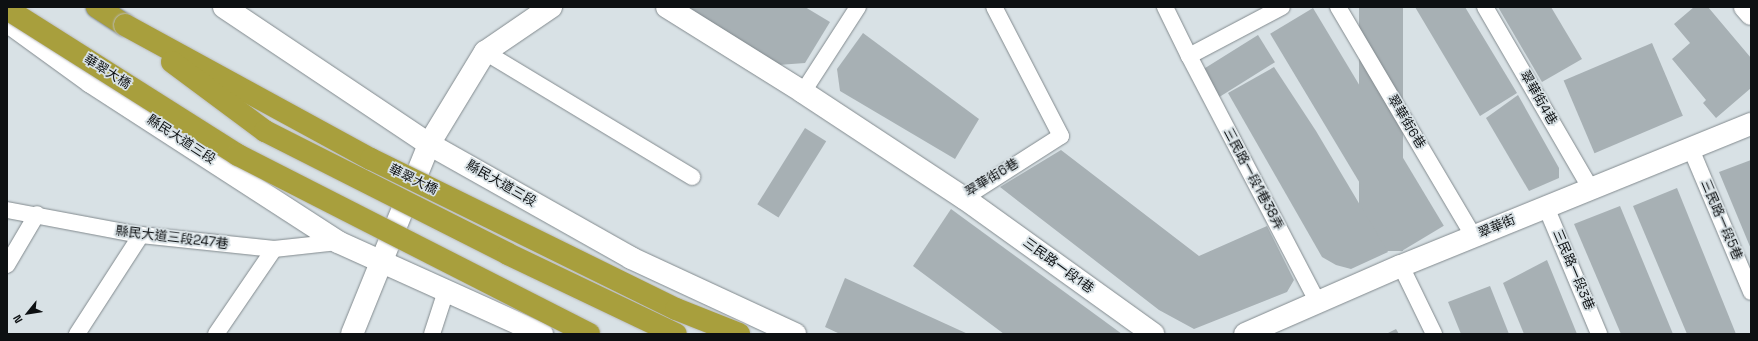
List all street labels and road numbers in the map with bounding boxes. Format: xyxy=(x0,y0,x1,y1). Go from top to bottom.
street label: 華翠大橋 xyxy=(81,52,133,92)
street label: 翠華街4巷 xyxy=(1516,68,1560,128)
street label: 翠華街6巷 xyxy=(1384,92,1428,152)
street label: 縣民大道三段 xyxy=(144,112,218,168)
street label: 三民路一段1巷38弄 xyxy=(1220,126,1286,232)
street label: 翠華街6巷 xyxy=(962,156,1022,200)
street label: 縣民大道三段 xyxy=(463,158,539,210)
street label: 華翠大橋 xyxy=(386,162,440,198)
street label: 三民路一段5巷 xyxy=(1697,177,1745,263)
street label: 翠華街 xyxy=(1476,212,1518,242)
street label: 縣民大道三段247巷 xyxy=(115,223,229,253)
street label: 三民路一段3巷 xyxy=(1549,227,1597,313)
street label: 三民路一段1巷 xyxy=(1020,235,1096,297)

